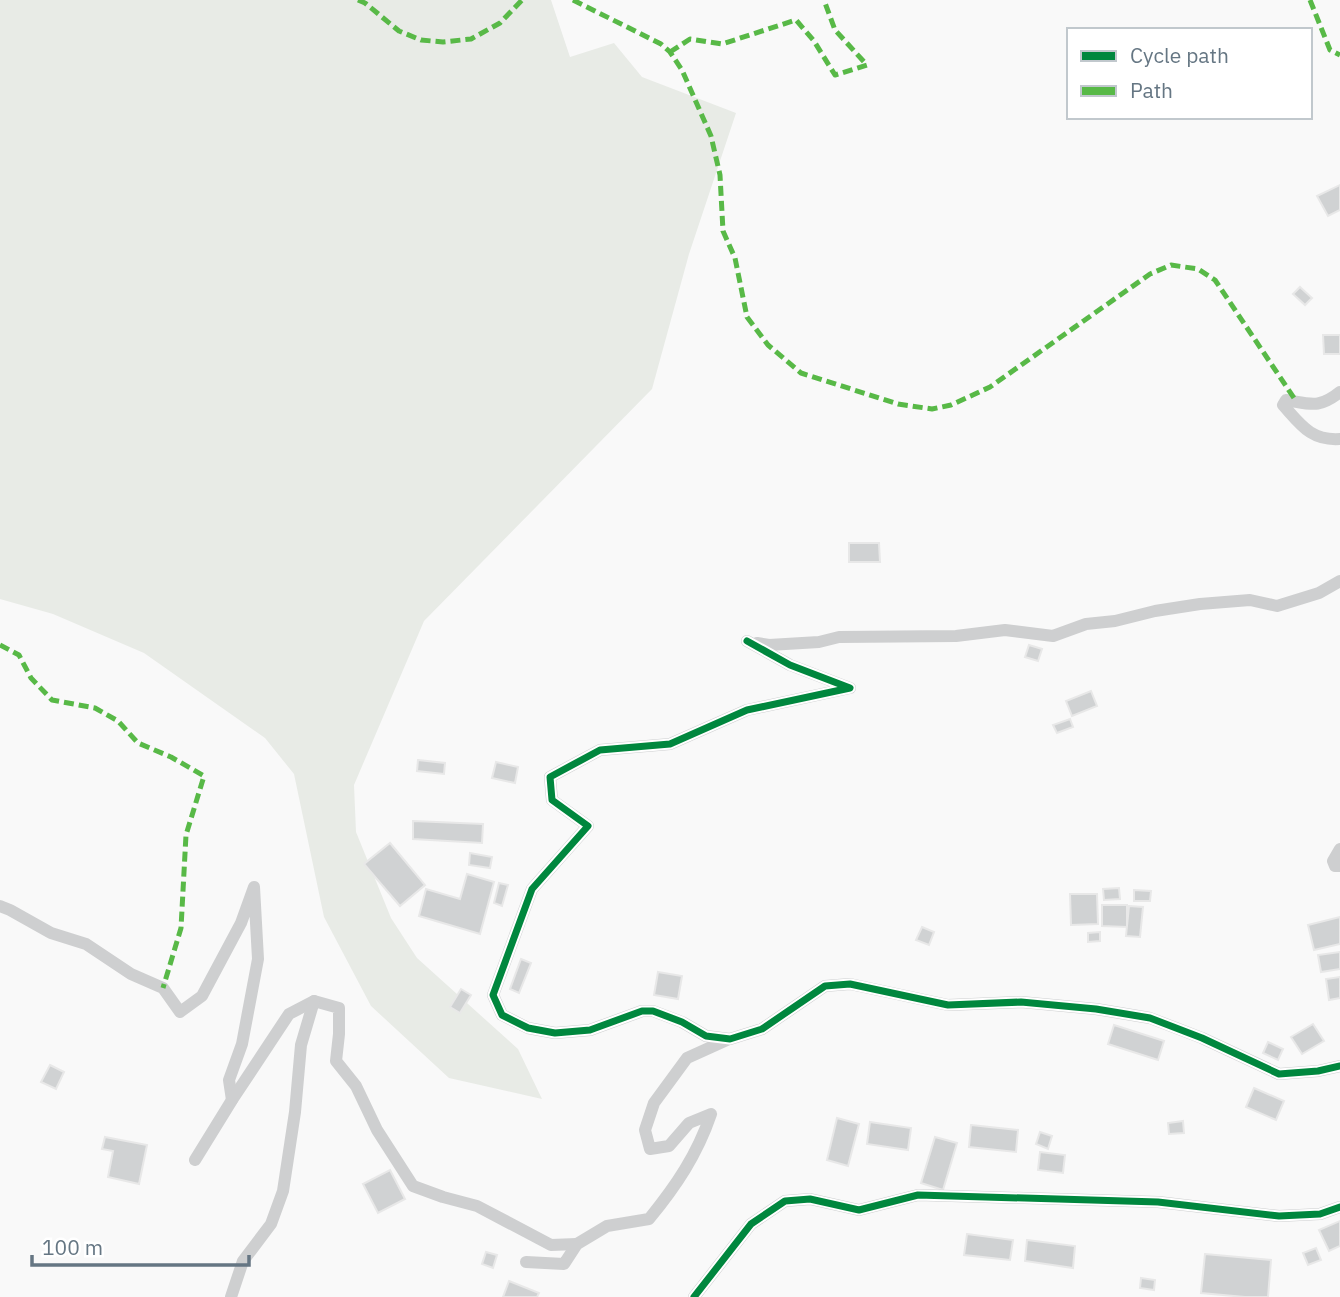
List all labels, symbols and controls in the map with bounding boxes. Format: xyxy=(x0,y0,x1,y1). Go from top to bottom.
legend xyxy=(1067,28,1312,119)
text: Cycle path xyxy=(1130,41,1229,69)
text: Path xyxy=(1130,76,1173,104)
scale bar xyxy=(32,1224,248,1268)
text: 100 m xyxy=(42,1233,103,1261)

